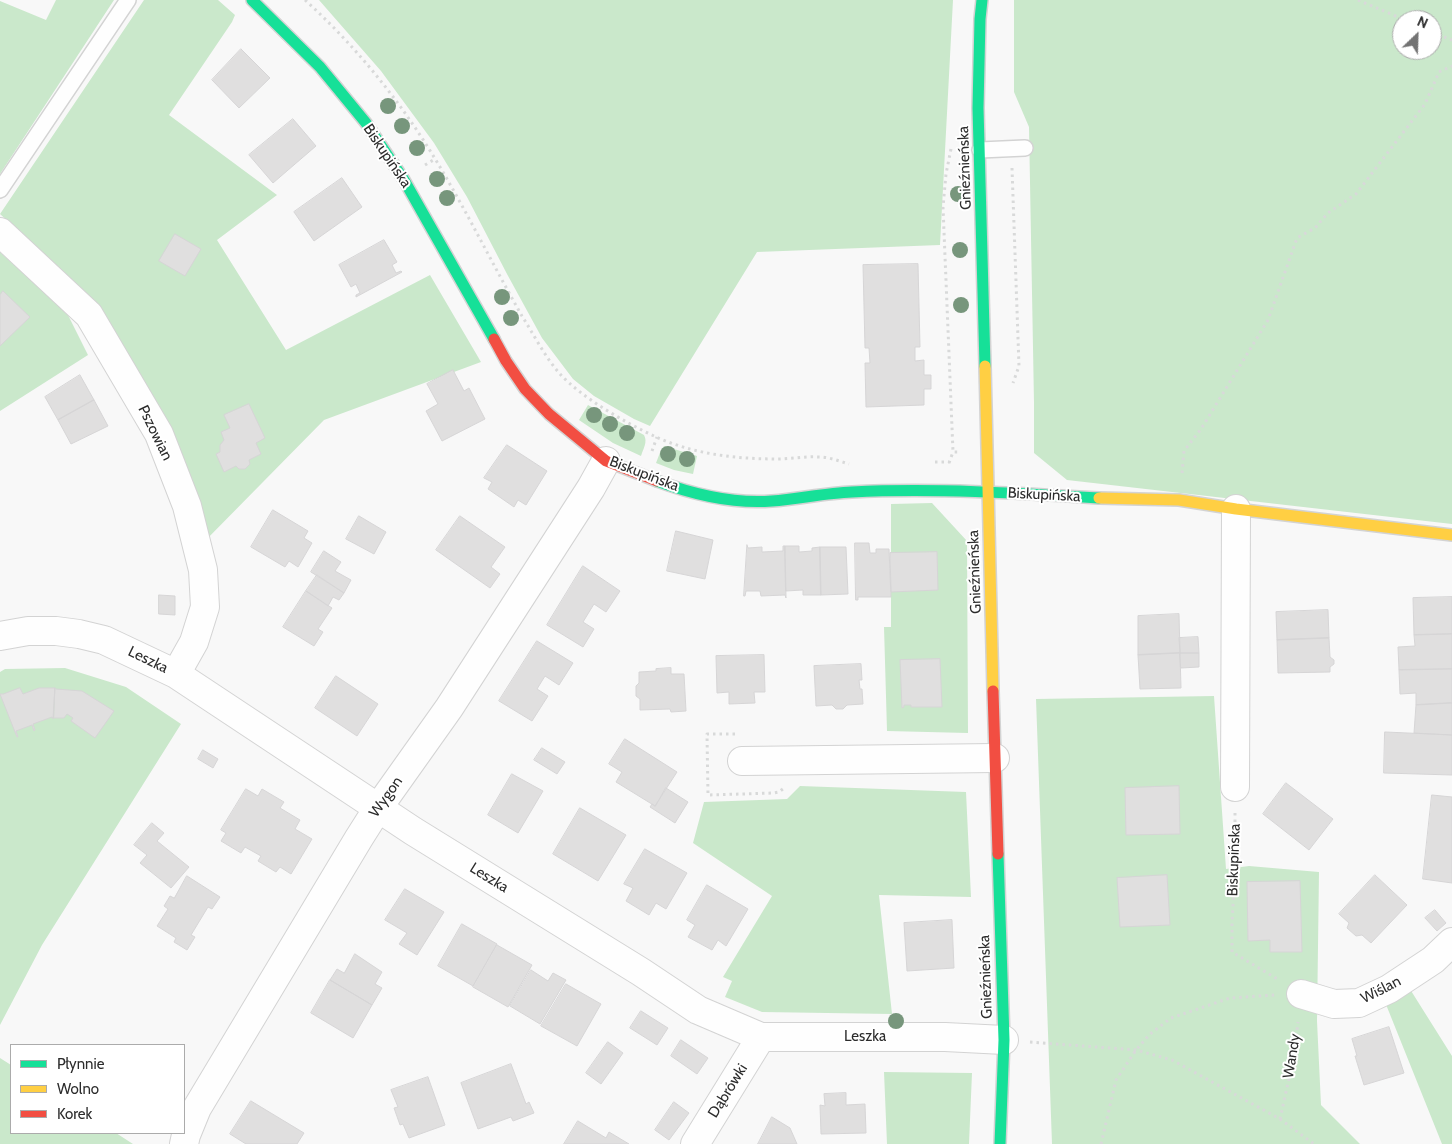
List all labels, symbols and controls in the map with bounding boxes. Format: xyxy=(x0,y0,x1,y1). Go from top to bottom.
north arrow xyxy=(1392,10,1442,60)
text: N xyxy=(1415,12,1431,32)
street label: Biskupińska xyxy=(359,121,415,191)
street label: Gnieźnieńska xyxy=(955,126,975,210)
street label: Pszowian xyxy=(134,402,176,464)
street label: Biskupińska xyxy=(607,453,681,495)
street label: Biskupińska xyxy=(1007,484,1081,506)
street label: Gnieźnieńska xyxy=(965,530,985,614)
street label: Leszka xyxy=(125,643,171,677)
street label: Wygon xyxy=(366,773,406,821)
street label: Biskupińska xyxy=(1224,823,1244,897)
street label: Leszka xyxy=(466,859,512,897)
street label: Gnieźnieńska xyxy=(976,935,996,1019)
street label: Wiślan xyxy=(1358,972,1404,1008)
street label: Leszka xyxy=(844,1028,886,1046)
street label: Wandy xyxy=(1280,1032,1304,1080)
legend xyxy=(10,1044,185,1134)
text: Płynnie xyxy=(57,1055,104,1073)
street label: Dąbrówki xyxy=(704,1061,752,1121)
text: Wolno xyxy=(57,1080,99,1098)
text: Korek xyxy=(57,1105,92,1123)

